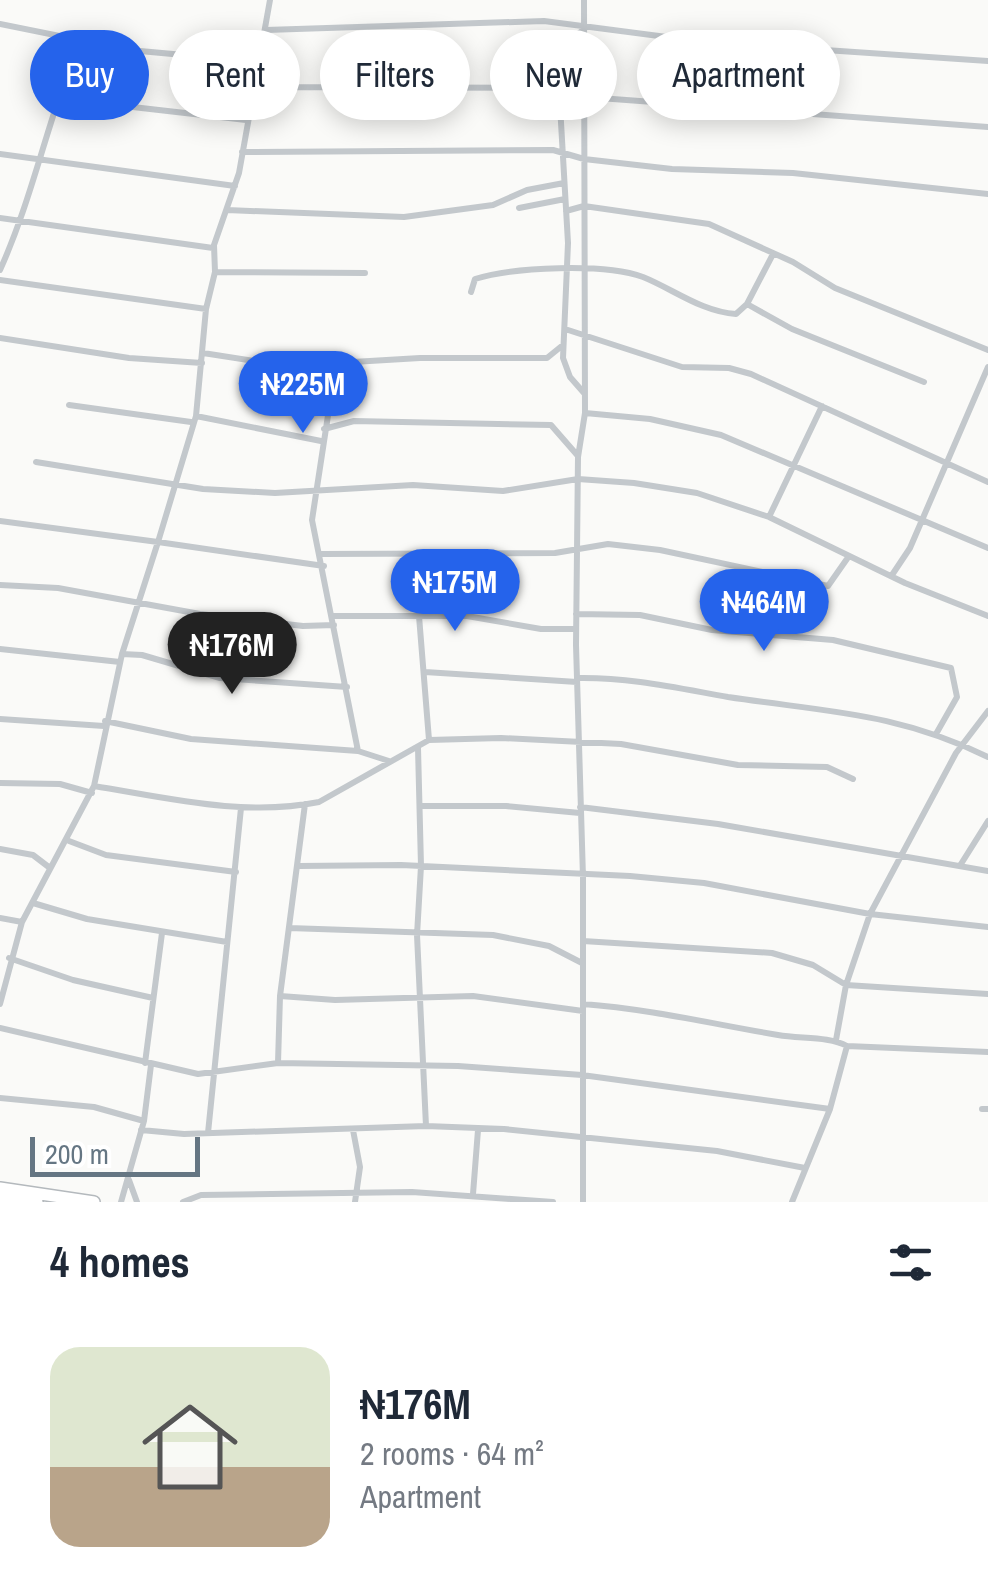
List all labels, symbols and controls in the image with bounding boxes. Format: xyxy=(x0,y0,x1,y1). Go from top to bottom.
chip: Buy xyxy=(30,30,149,120)
chip: Rent xyxy=(169,30,300,120)
chip: Filters xyxy=(320,30,470,120)
chip: New xyxy=(490,30,617,120)
chip: Apartment xyxy=(637,30,840,120)
pin: ₦225M xyxy=(233,351,373,436)
text: ₦225M xyxy=(261,362,345,405)
pin: ₦175M xyxy=(385,549,525,634)
text: ₦175M xyxy=(413,560,497,603)
pin: ₦464M xyxy=(694,569,834,654)
text: ₦464M xyxy=(722,580,806,623)
pin: ₦176M xyxy=(162,612,302,697)
text: ₦176M xyxy=(190,623,274,666)
scale bar xyxy=(30,1132,200,1176)
text: 200 m xyxy=(45,1135,109,1173)
text: 4 homes xyxy=(50,1234,190,1290)
icon: filters xyxy=(883,1235,938,1290)
text: ₦176M xyxy=(360,1376,471,1432)
icon: home xyxy=(130,1387,250,1507)
text: 2 rooms · 64 m² xyxy=(360,1432,544,1475)
text: Apartment xyxy=(360,1475,481,1518)

